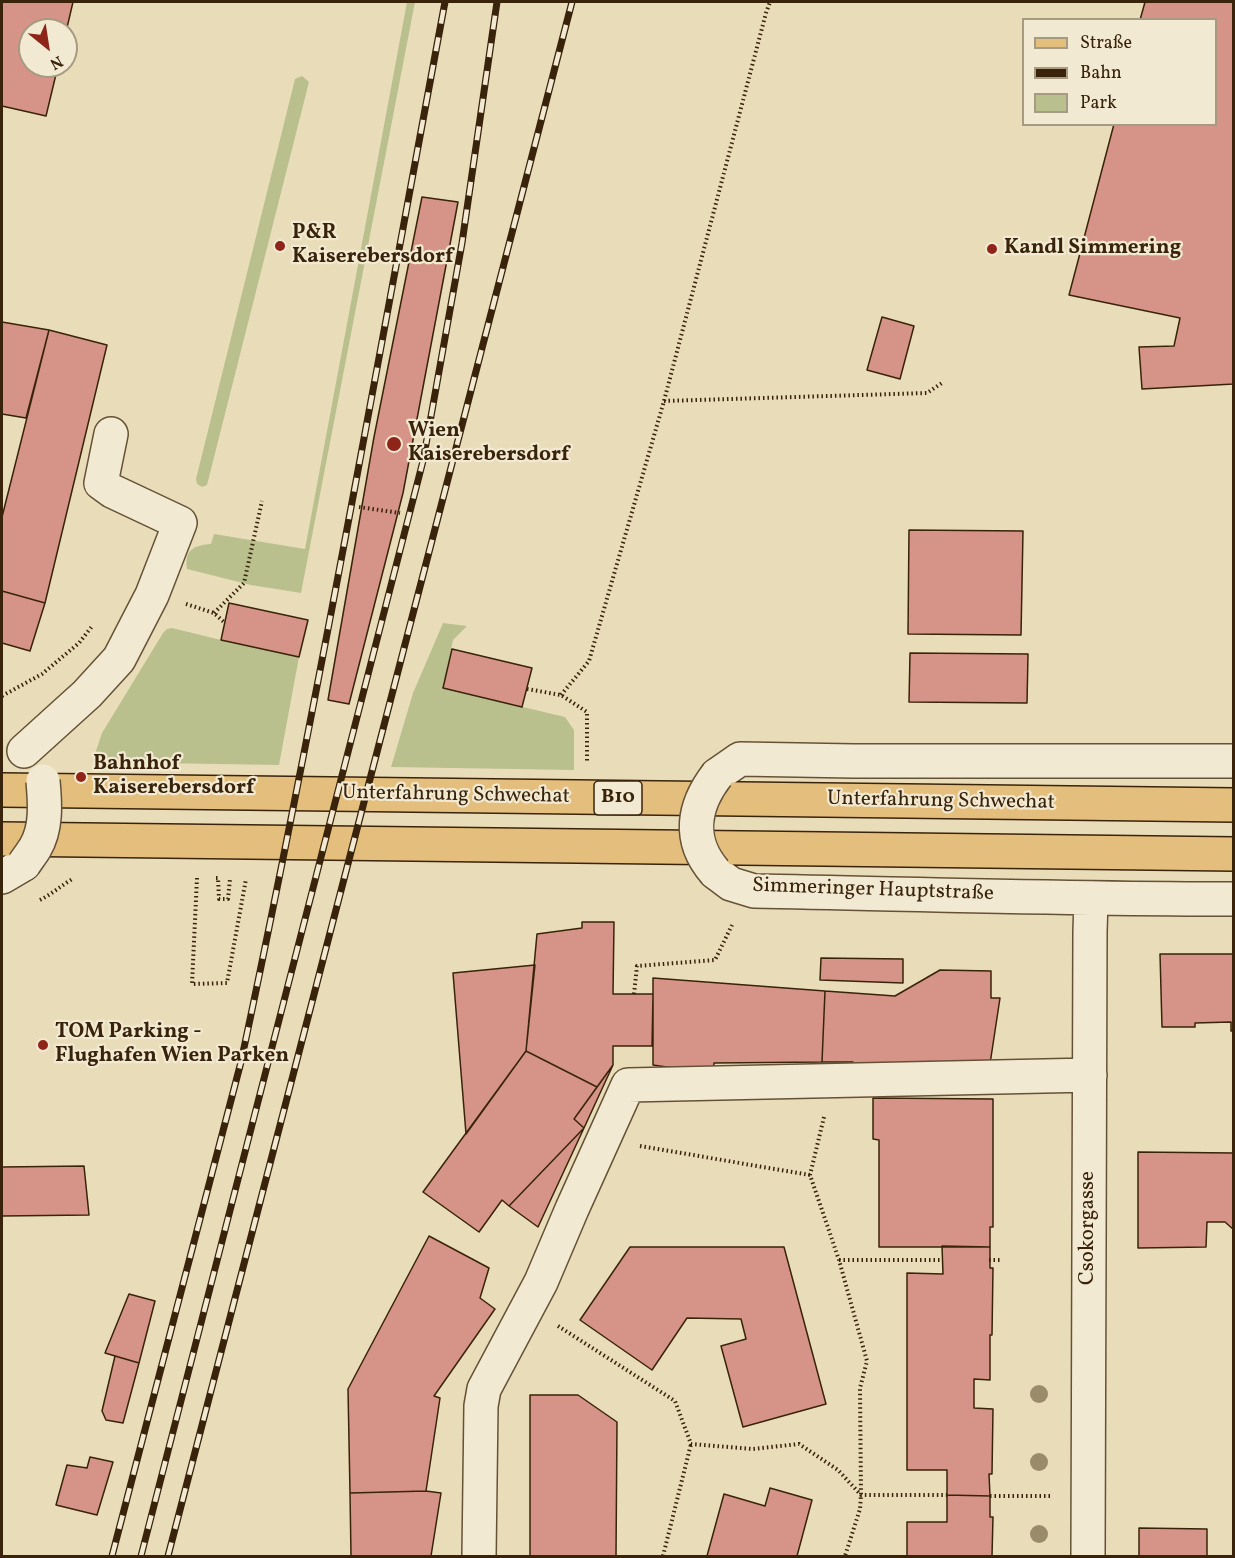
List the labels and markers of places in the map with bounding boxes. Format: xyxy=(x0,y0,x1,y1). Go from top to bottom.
place label: P&R Kaiserebersdorf xyxy=(292,221,453,271)
place label: Kandl Simmering xyxy=(1004,236,1181,262)
marker: P&R Kaiserebersdorf xyxy=(273,239,287,253)
marker: Kandl Simmering xyxy=(985,242,999,256)
place label: Wien Kaiserebersdorf xyxy=(408,419,569,469)
marker: Wien Kaiserebersdorf xyxy=(385,435,403,453)
place label: Bahnhof Kaiserebersdorf xyxy=(93,752,254,802)
marker: Bahnhof Kaiserebersdorf xyxy=(74,770,88,784)
place label: TOM Parking - Flughafen Wien Parken xyxy=(55,1020,289,1070)
marker: TOM Parking - Flughafen Wien Parken xyxy=(36,1038,50,1052)

